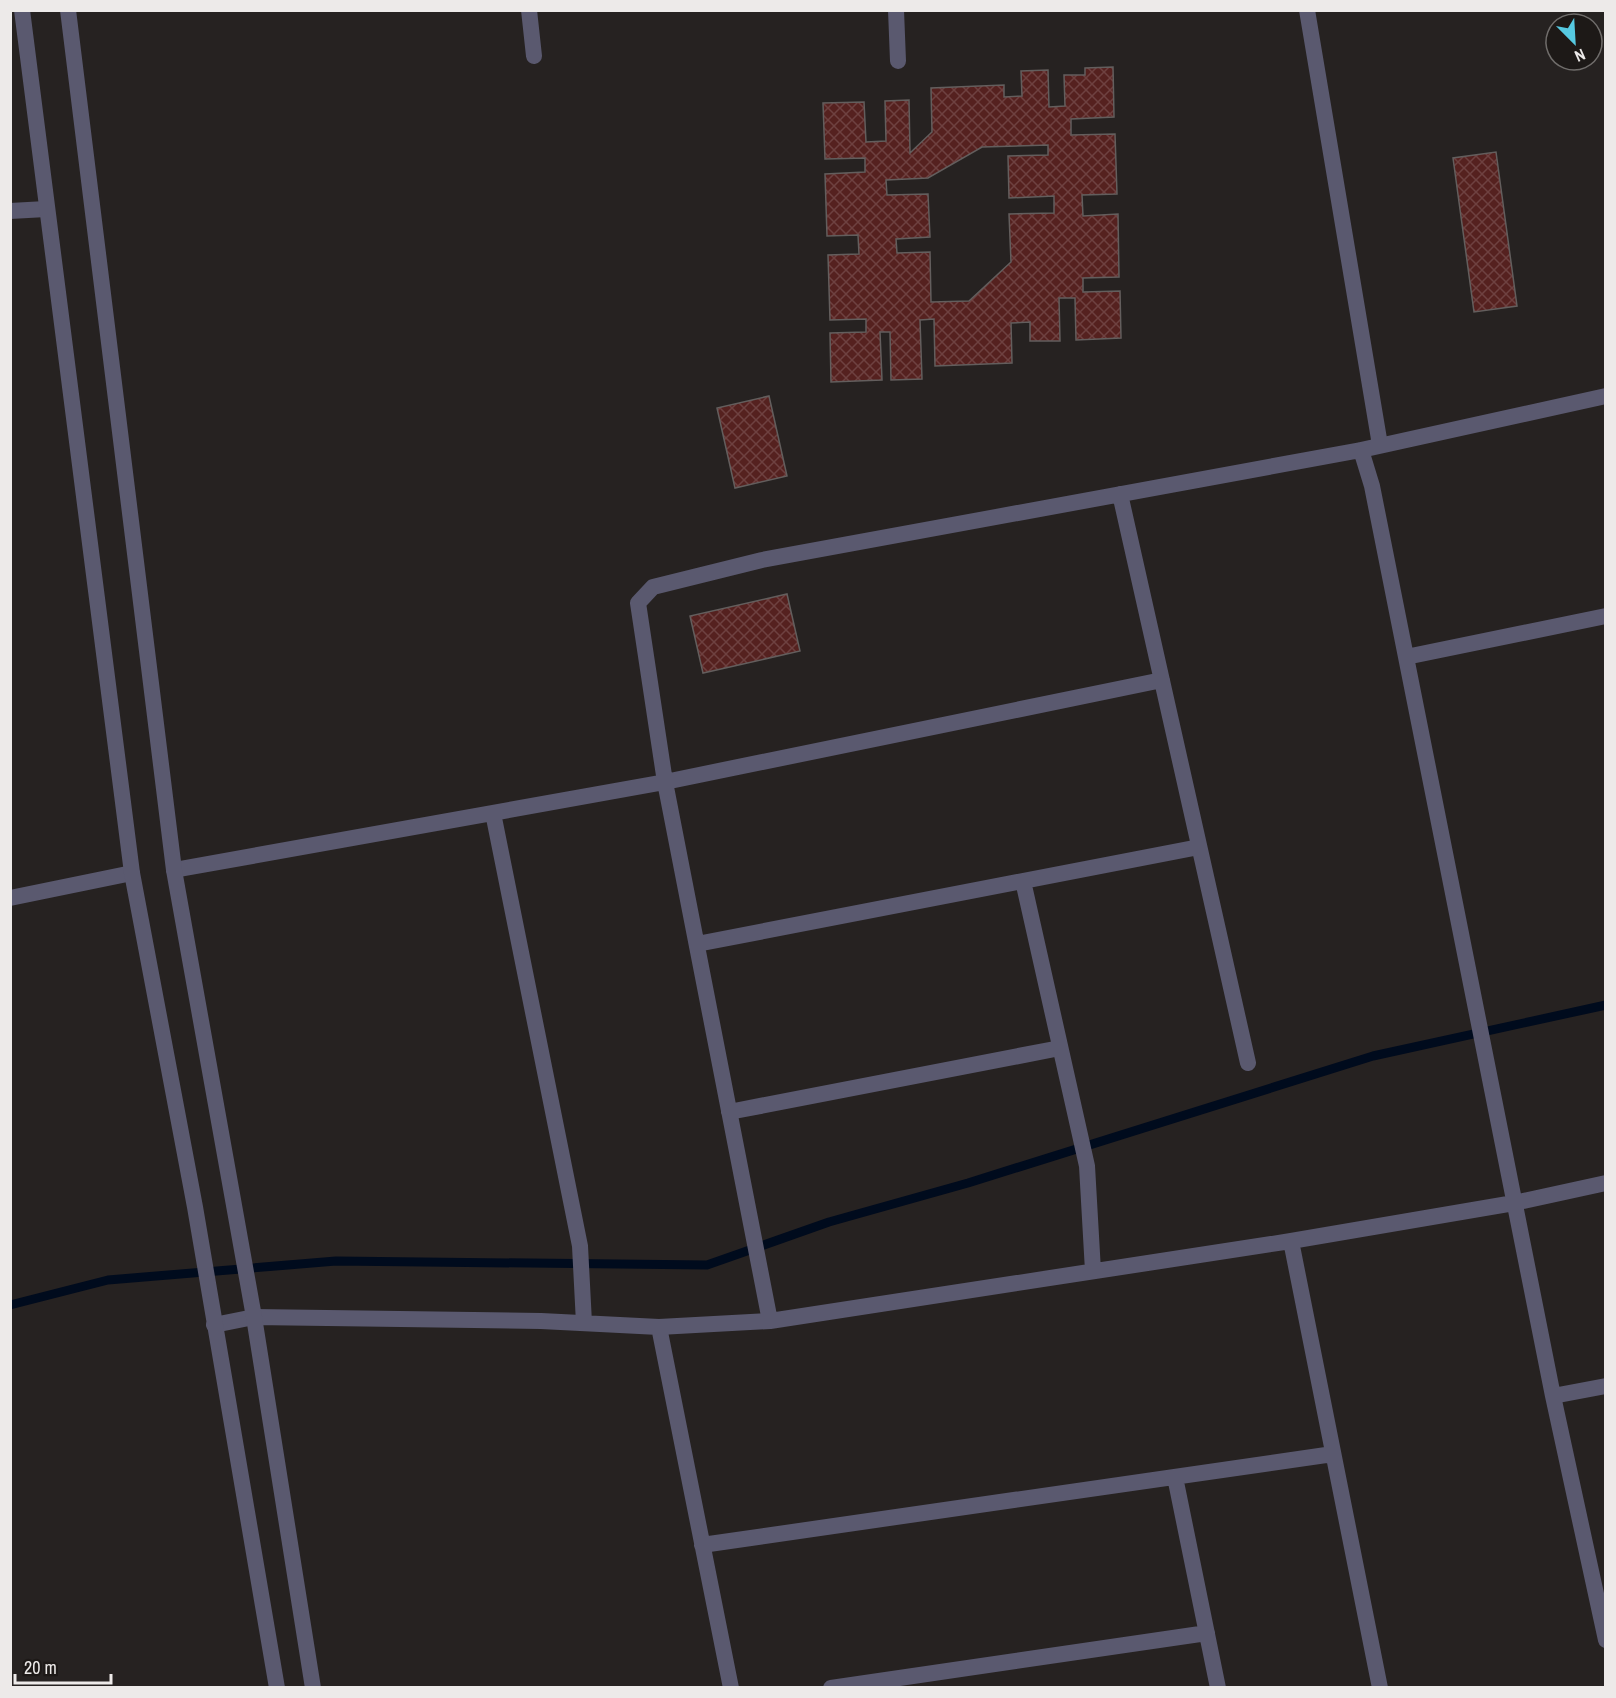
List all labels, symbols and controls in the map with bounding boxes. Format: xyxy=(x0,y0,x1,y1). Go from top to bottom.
north arrow xyxy=(1544,12,1604,72)
text: N xyxy=(1571,44,1589,68)
scale bar xyxy=(15,1647,111,1685)
text: 20 m xyxy=(24,1655,57,1680)

